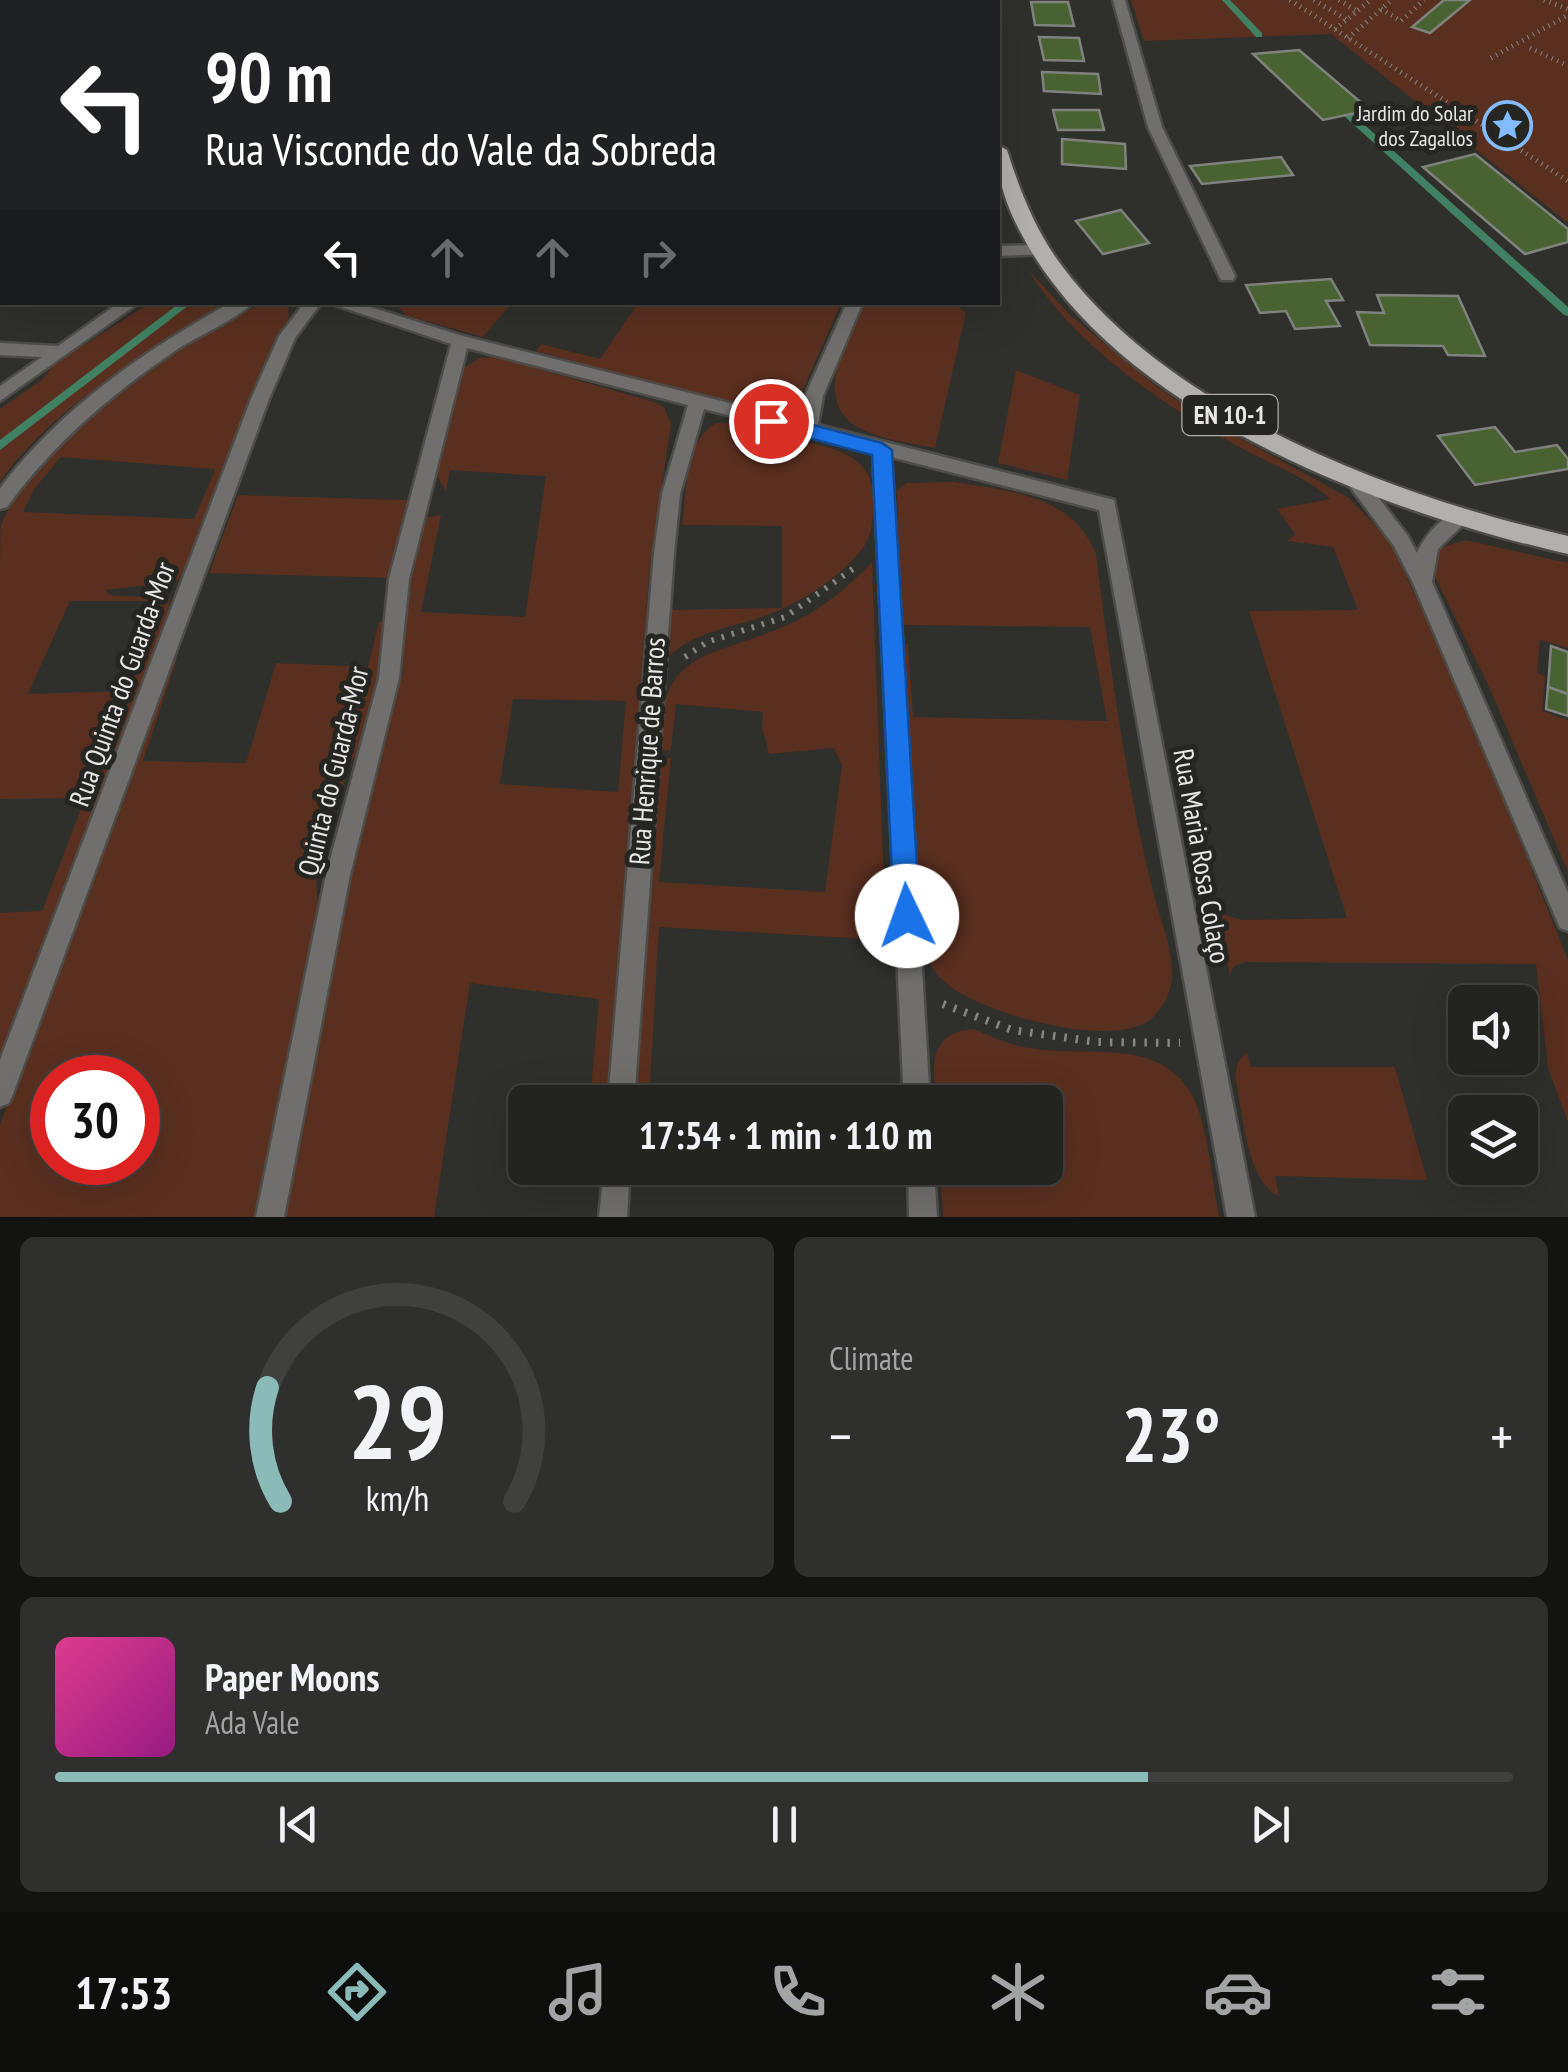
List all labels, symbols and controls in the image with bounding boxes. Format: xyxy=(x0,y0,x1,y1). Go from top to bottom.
text: 90 m xyxy=(205,31,333,121)
icon: left xyxy=(40,40,170,170)
place label: Jardim do Solar dos Zagallos xyxy=(1356,99,1473,152)
place icon: Jardim do Solar dos Zagallos xyxy=(1482,100,1534,152)
text: Rua Visconde do Vale da Sobreda xyxy=(205,119,717,177)
icon: left xyxy=(315,230,370,285)
icon: ahead xyxy=(420,230,475,285)
icon: ahead xyxy=(525,230,580,285)
icon: right xyxy=(630,230,685,285)
pin xyxy=(729,379,814,464)
icon: arrive xyxy=(744,394,799,449)
road number: EN 10-1 xyxy=(1182,395,1278,435)
street label: Rua Quinta do Guarda-Mor xyxy=(60,556,183,811)
street label: Rua Henrique de Barros xyxy=(620,636,673,866)
street label: Quinta do Guarda-Mor xyxy=(289,662,377,880)
street label: Rua Maria Rosa Colaço xyxy=(1165,746,1240,966)
position arrow xyxy=(855,864,959,968)
map controls xyxy=(1448,985,1538,1185)
button: sound xyxy=(1448,985,1538,1075)
speed limit sign: 30 xyxy=(30,1055,160,1185)
button: layers xyxy=(1448,1095,1538,1185)
text: 17:54 · 1 min · 110 m xyxy=(639,1110,932,1159)
text: Climate xyxy=(829,1337,913,1379)
text: 29 xyxy=(347,1353,447,1488)
text: 23° xyxy=(1121,1386,1221,1483)
text: − xyxy=(829,1400,852,1471)
text: + xyxy=(1490,1400,1513,1471)
text: km/h xyxy=(365,1475,429,1521)
text: Paper Moons xyxy=(205,1652,380,1701)
text: Ada Vale xyxy=(205,1701,300,1743)
icon: previous xyxy=(271,1797,326,1852)
icon: pause xyxy=(757,1797,812,1852)
icon: next xyxy=(1243,1797,1298,1852)
icon: directions xyxy=(322,1957,392,2027)
icon: music xyxy=(543,1957,613,2027)
icon: phone xyxy=(763,1957,833,2027)
icon: climate xyxy=(983,1957,1053,2027)
icon: car xyxy=(1203,1957,1273,2027)
icon: filters xyxy=(1423,1957,1493,2027)
text: 17:53 xyxy=(75,1963,172,2021)

